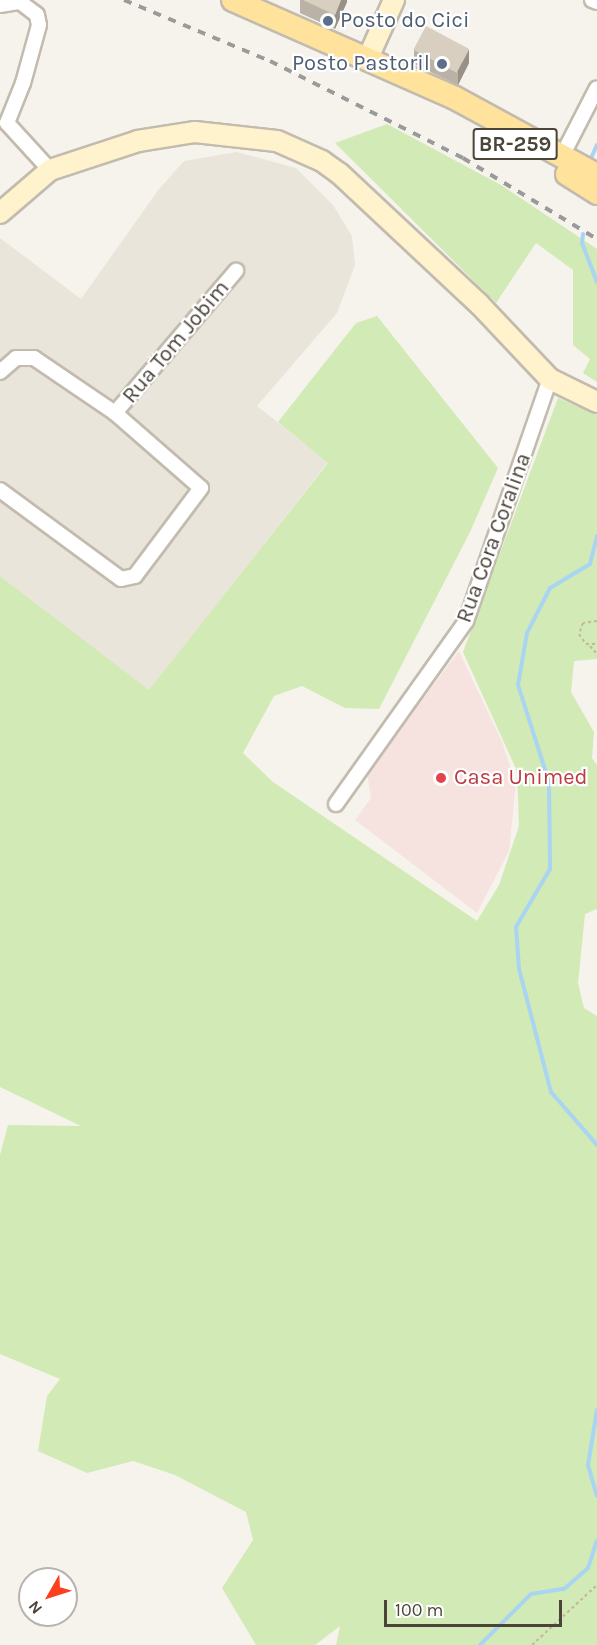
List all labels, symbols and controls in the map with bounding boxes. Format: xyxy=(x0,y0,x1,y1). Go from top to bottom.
place label: Posto do Cici xyxy=(340,8,470,34)
marker: Posto do Cici xyxy=(321,14,335,28)
place label: Posto Pastoril xyxy=(292,51,430,77)
marker: Posto Pastoril xyxy=(435,57,449,71)
road number: BR-259 xyxy=(472,126,558,162)
street label: Rua Tom Jobim xyxy=(117,275,235,409)
street label: Rua Cora Coralina xyxy=(451,450,537,626)
place label: Casa Unimed xyxy=(454,765,588,791)
marker: Casa Unimed xyxy=(432,769,450,787)
north arrow xyxy=(18,1567,78,1627)
scale bar xyxy=(387,1588,566,1626)
text: N xyxy=(24,1597,46,1618)
text: 100 m xyxy=(395,1599,443,1621)

